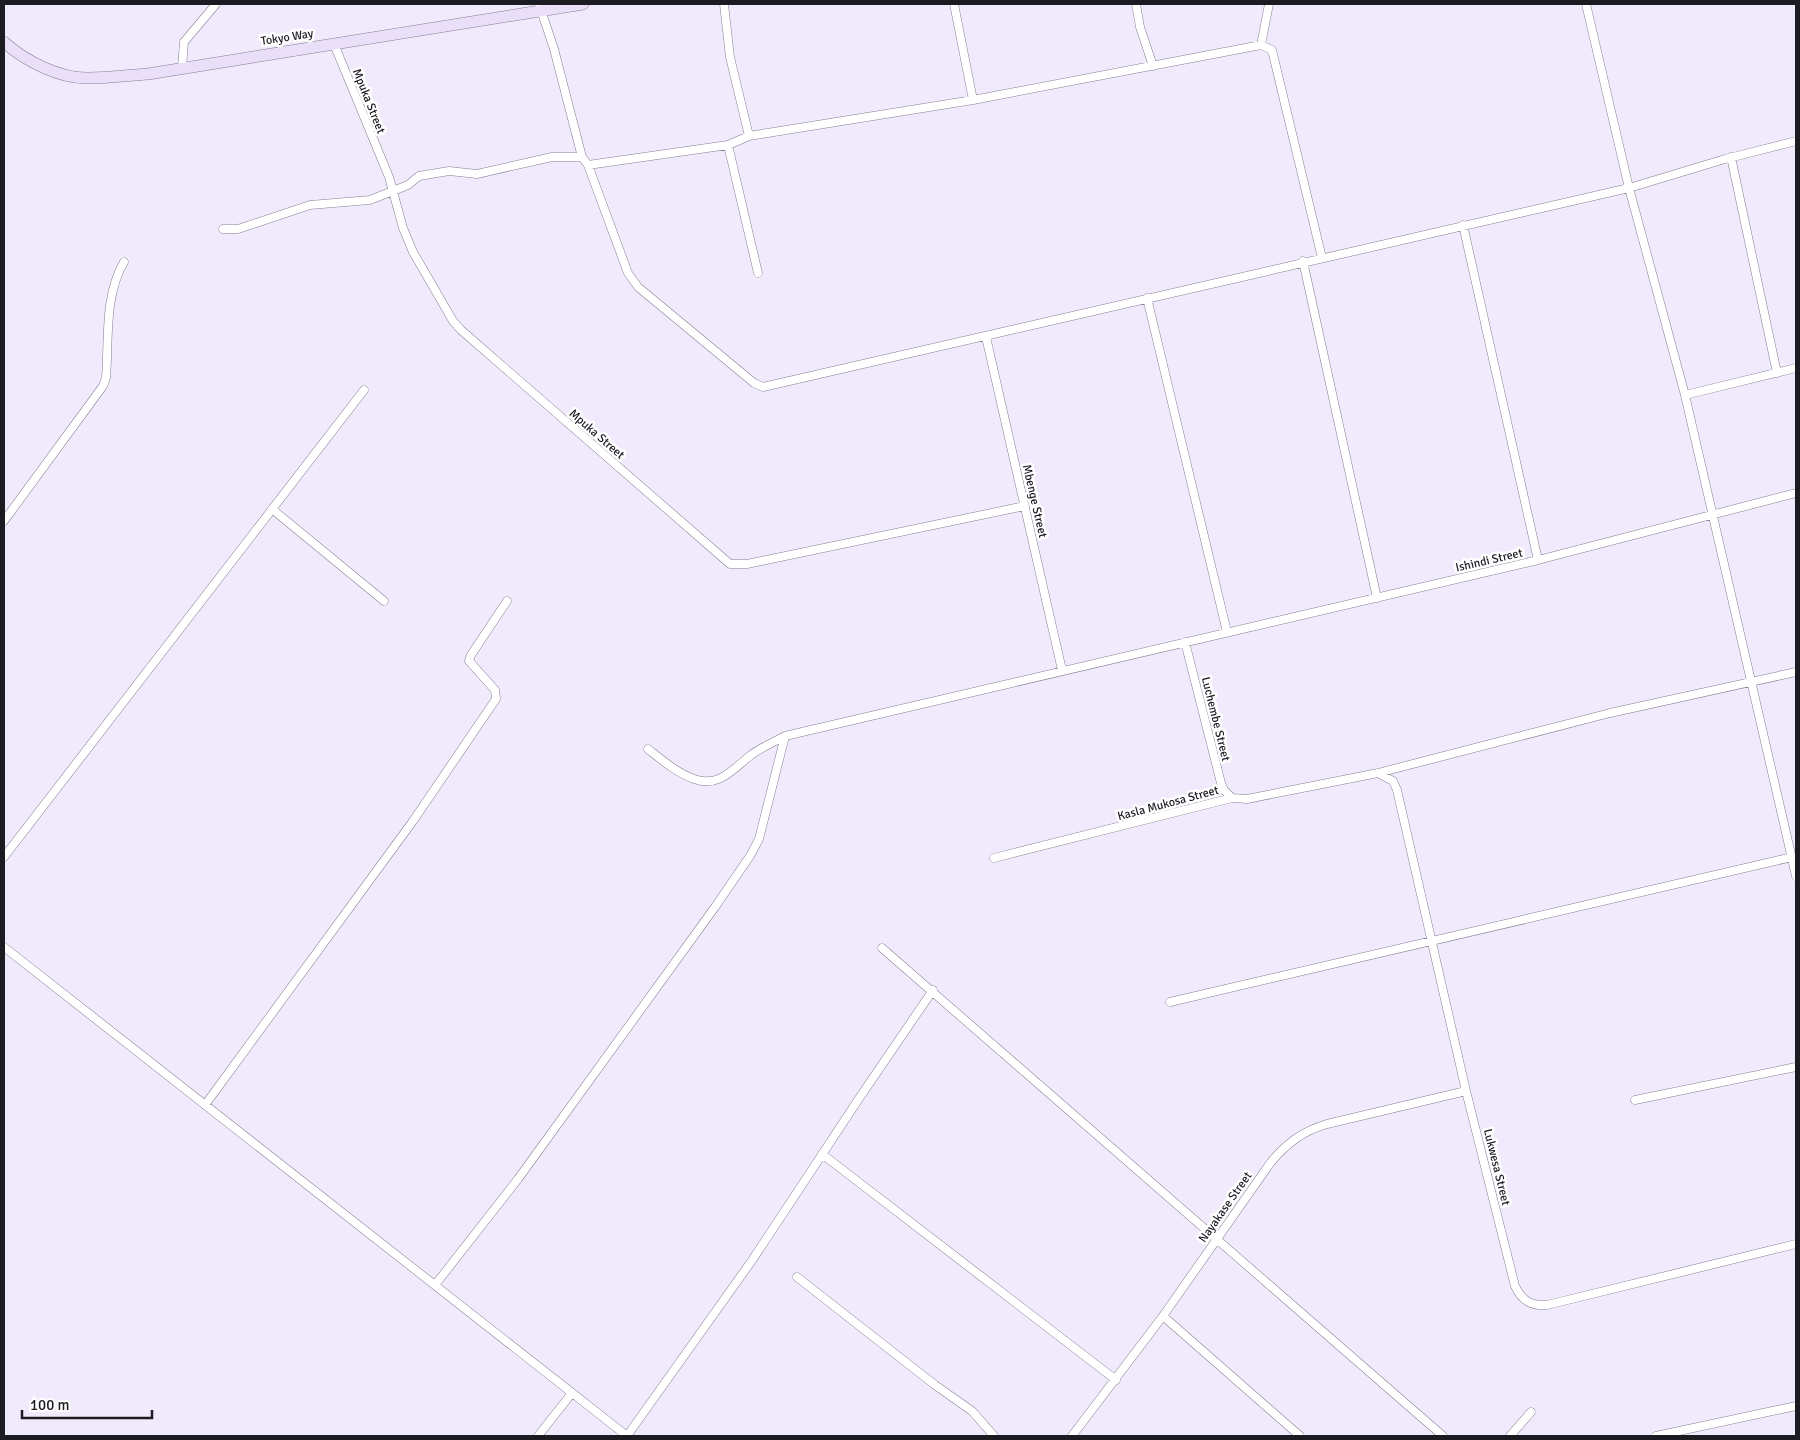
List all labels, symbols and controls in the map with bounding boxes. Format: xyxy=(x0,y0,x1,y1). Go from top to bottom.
street label: Tokyo Way xyxy=(260,26,315,49)
street label: Mpuka Street xyxy=(349,67,388,136)
street label: Mpuka Street xyxy=(566,406,627,463)
street label: Mbenge Street xyxy=(1019,463,1050,539)
street label: Ishindi Street xyxy=(1454,545,1524,576)
street label: Luchembe Street xyxy=(1198,675,1233,763)
street label: Kasla Mukosa Street xyxy=(1116,783,1220,824)
street label: Lukwesa Street xyxy=(1480,1127,1513,1207)
street label: Nayakase Street xyxy=(1195,1169,1255,1246)
scale bar xyxy=(22,1388,152,1420)
text: 100 m xyxy=(30,1396,70,1414)

